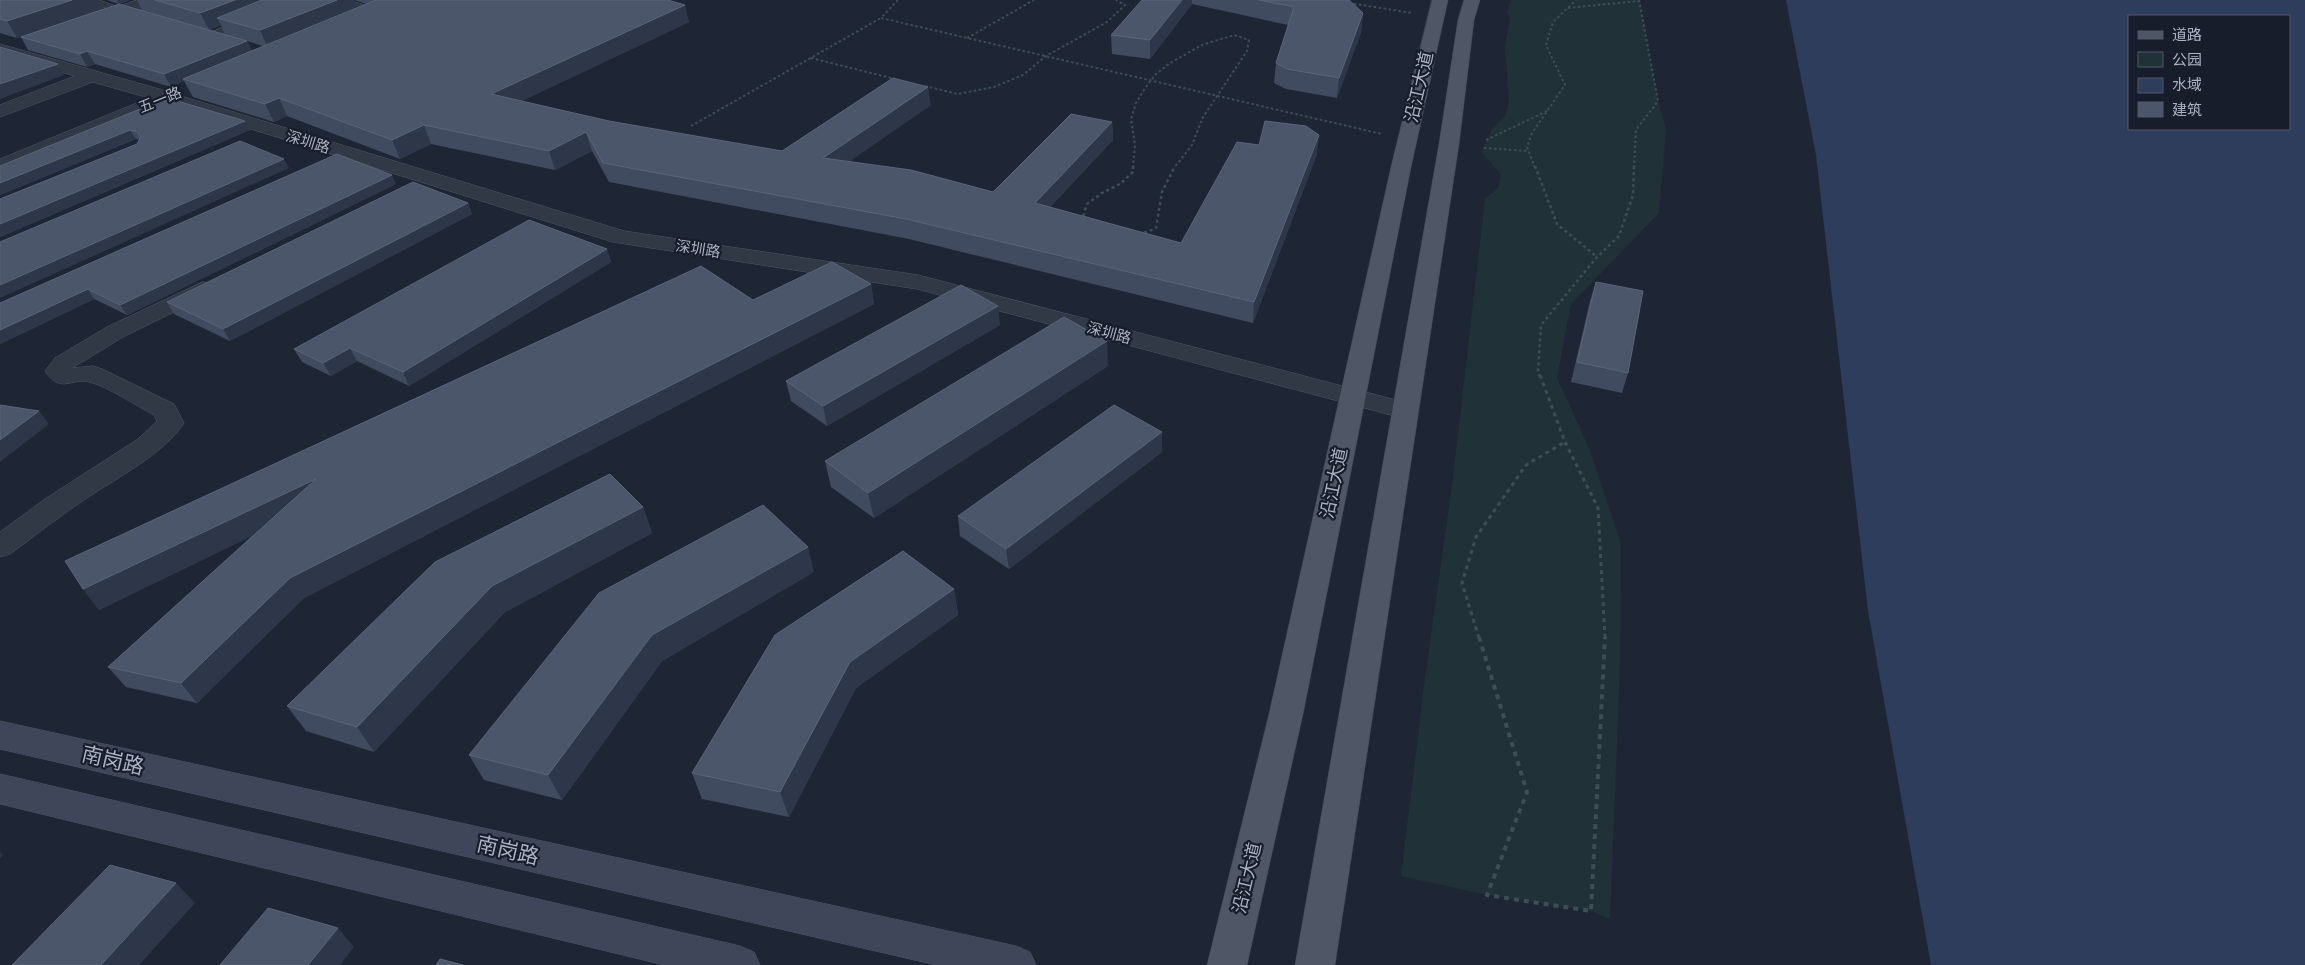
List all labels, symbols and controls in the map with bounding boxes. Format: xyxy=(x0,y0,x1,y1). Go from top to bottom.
legend xyxy=(2128,15,2290,130)
text: 道路 xyxy=(2172,26,2202,44)
street label: 沿江大道 xyxy=(1400,49,1438,125)
text: 公园 xyxy=(2172,51,2202,69)
text: 水域 xyxy=(2172,76,2202,94)
street label: 五一路 xyxy=(136,83,184,117)
text: 建筑 xyxy=(2172,101,2202,119)
street label: 深圳路 xyxy=(284,127,332,157)
street label: 深圳路 xyxy=(674,237,722,261)
street label: 深圳路 xyxy=(1085,318,1133,348)
street label: 沿江大道 xyxy=(1316,445,1352,521)
street label: 南岗路 xyxy=(79,741,147,779)
street label: 南岗路 xyxy=(474,831,542,869)
street label: 沿江大道 xyxy=(1228,840,1266,916)

